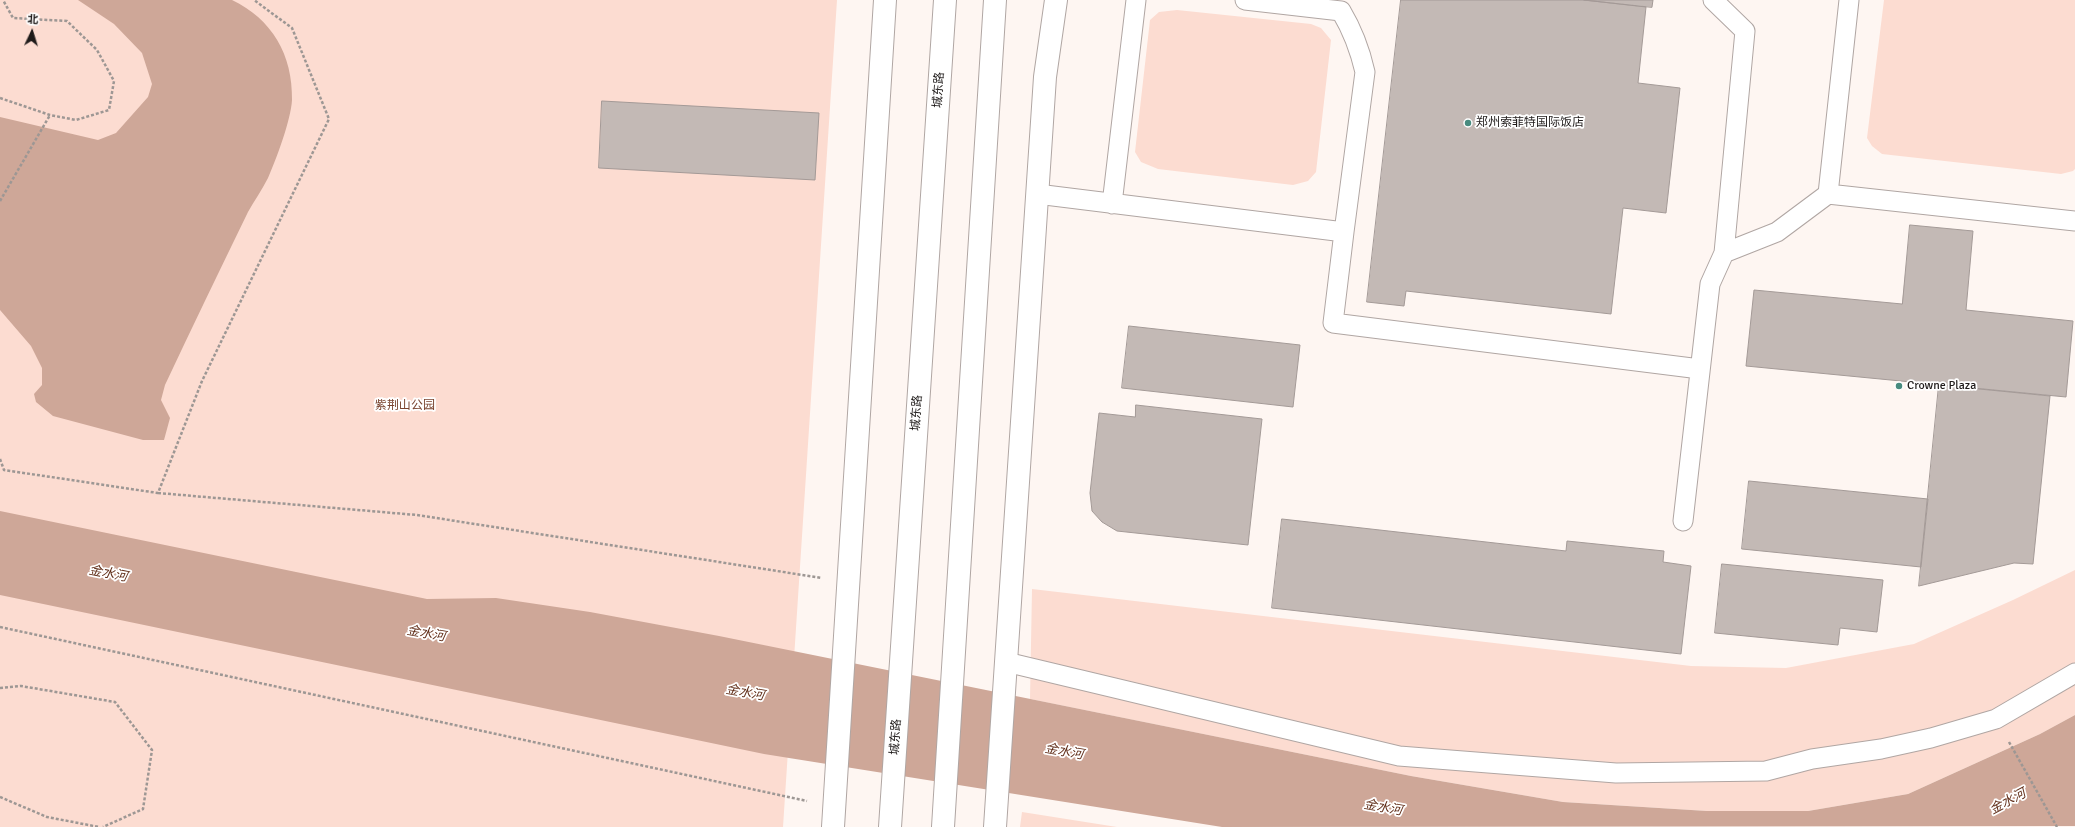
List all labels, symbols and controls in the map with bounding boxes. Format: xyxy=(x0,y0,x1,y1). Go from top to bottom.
north arrow xyxy=(12,12,52,52)
text: 北 xyxy=(27,13,39,26)
street label: 城东路 xyxy=(931,72,947,108)
place label: 郑州索菲特国际饭店 xyxy=(1476,116,1584,130)
marker: 郑州索菲特国际饭店 xyxy=(1463,118,1473,128)
place label: Crowne Plaza xyxy=(1907,379,1976,393)
marker: Crowne Plaza xyxy=(1894,381,1904,391)
street label: 城东路 xyxy=(909,395,925,431)
park label: 紫荆山公园 xyxy=(375,399,435,413)
water label: 金水河 xyxy=(87,563,129,585)
water label: 金水河 xyxy=(405,623,447,645)
water label: 金水河 xyxy=(724,682,766,704)
street label: 城东路 xyxy=(888,719,904,755)
water label: 金水河 xyxy=(1043,741,1085,763)
water label: 金水河 xyxy=(1987,786,2029,818)
water label: 金水河 xyxy=(1362,797,1404,819)

